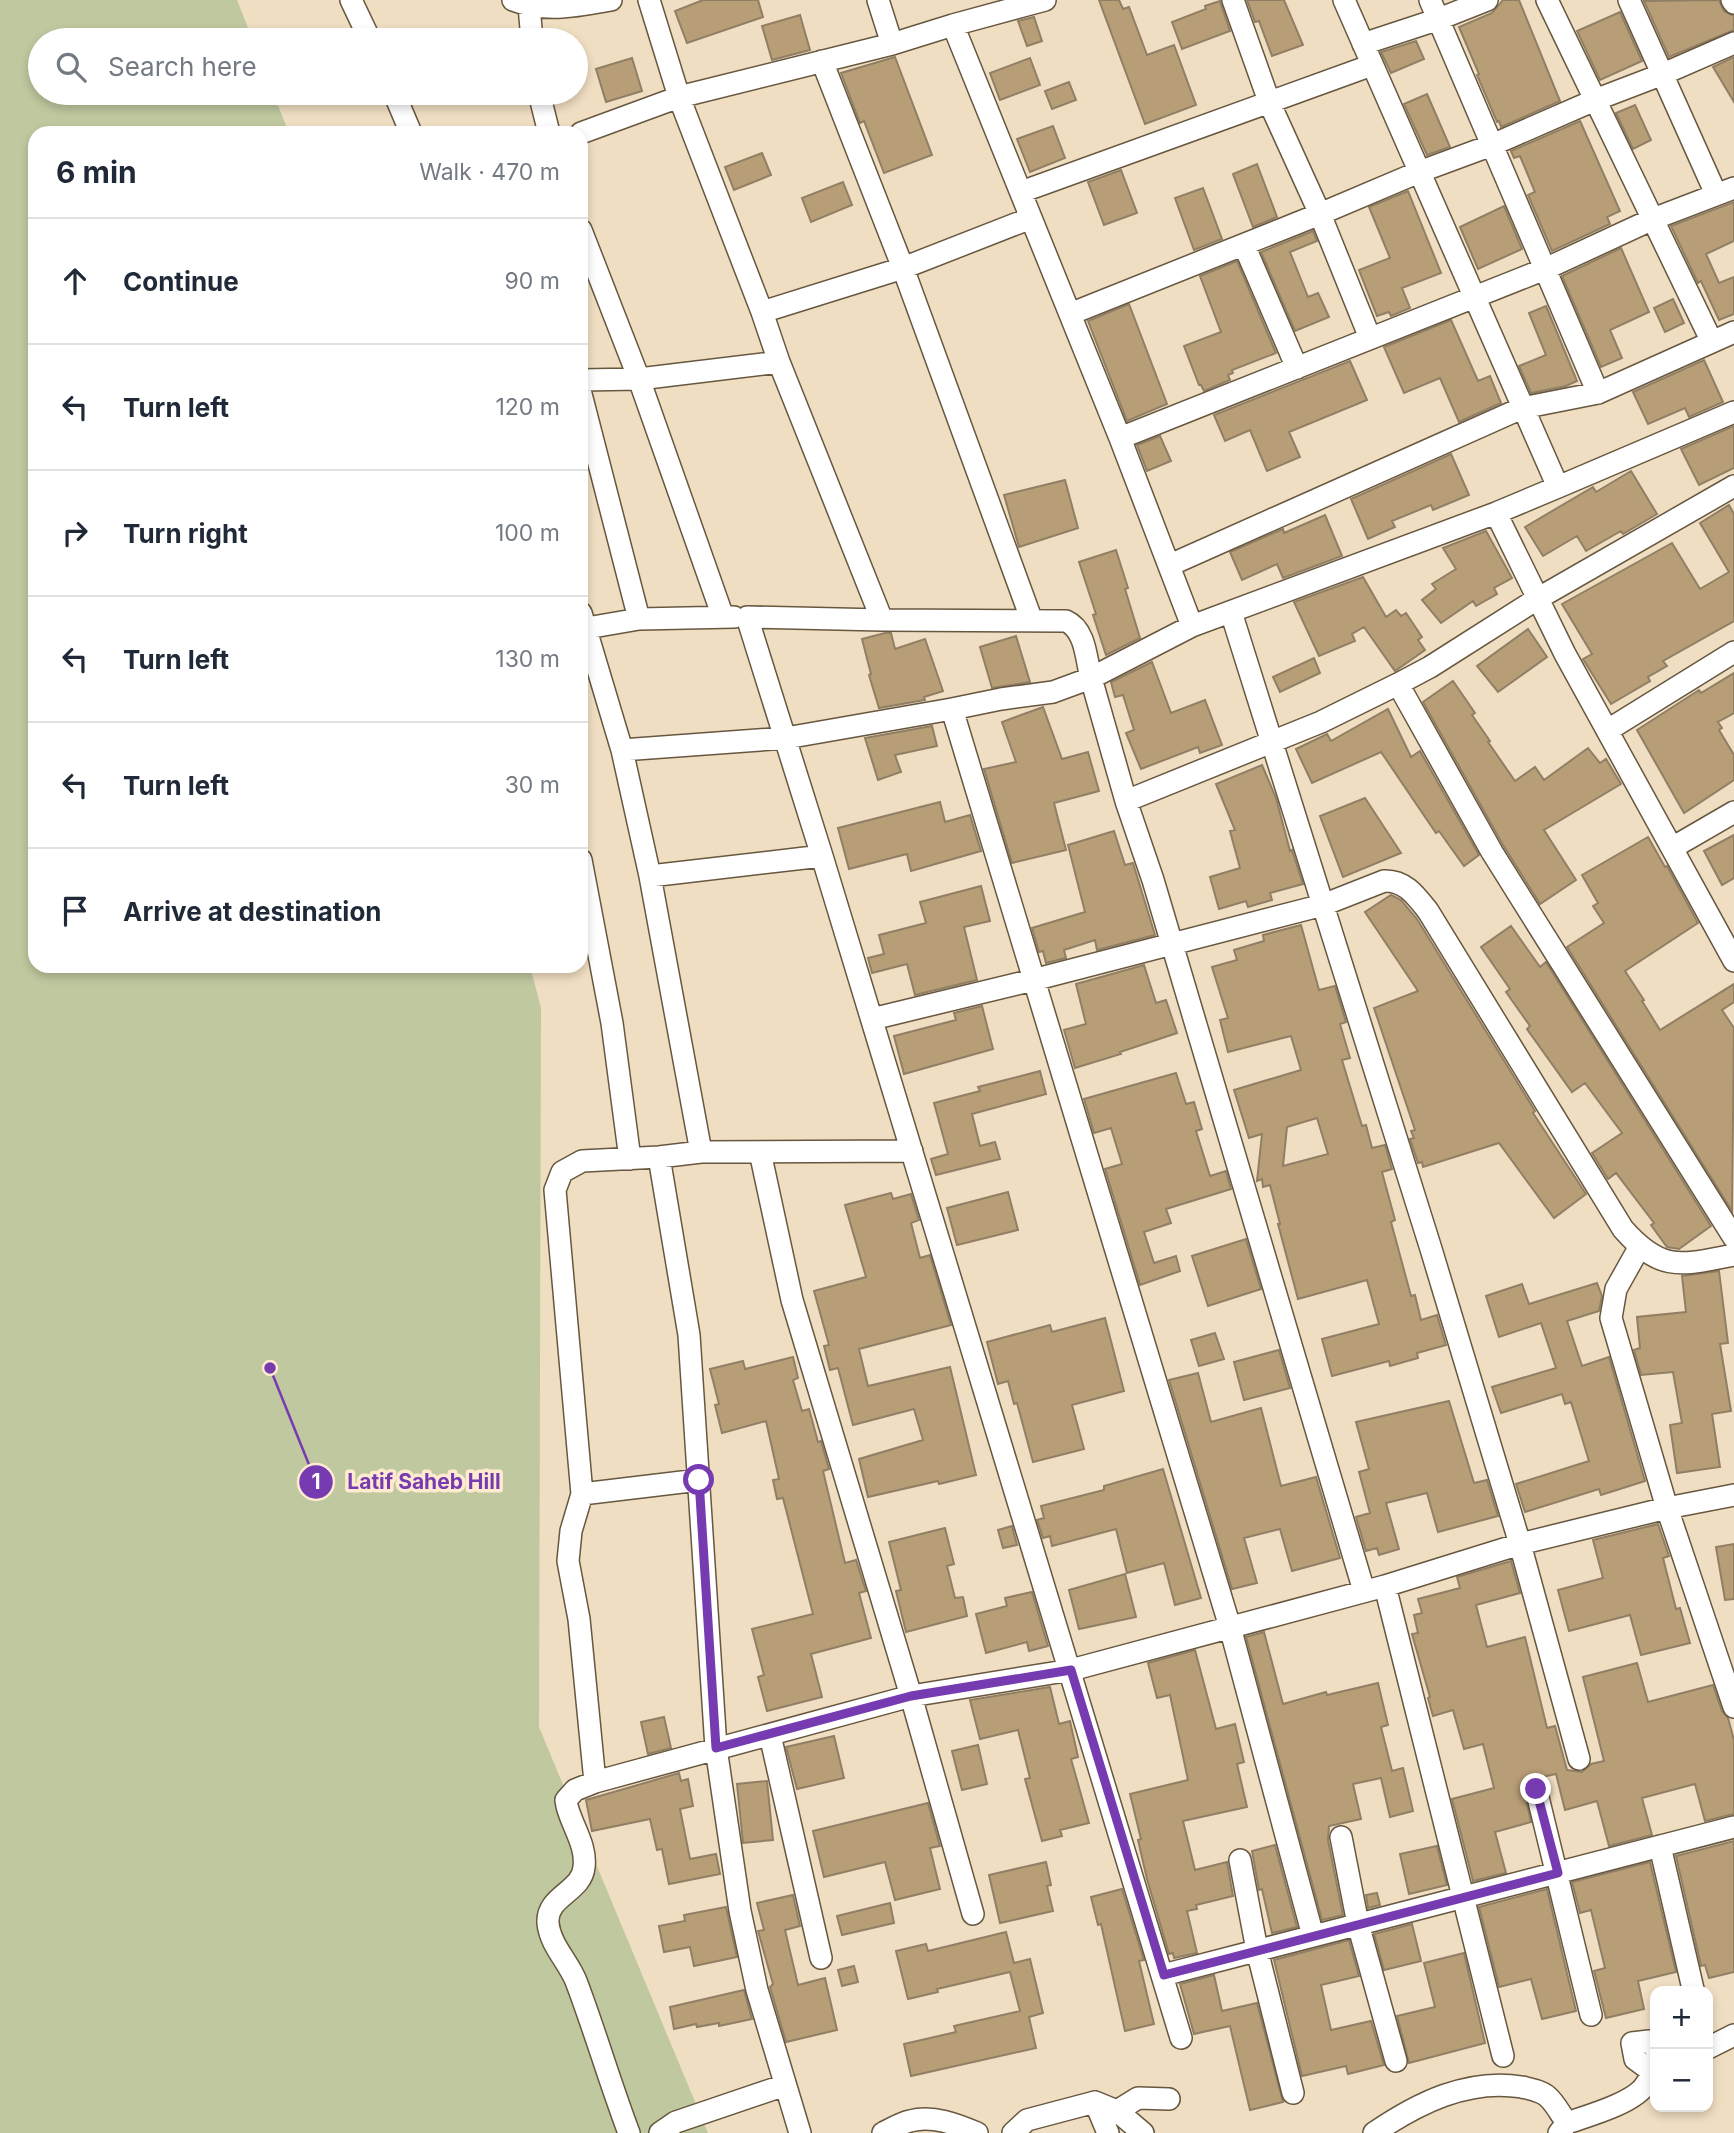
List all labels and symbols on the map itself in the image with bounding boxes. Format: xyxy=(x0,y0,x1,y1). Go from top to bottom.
callout: Latif Saheb Hill xyxy=(298,1461,515,1503)
route start xyxy=(683,1464,714,1495)
text: 1 xyxy=(311,1469,321,1494)
text: Latif Saheb Hill xyxy=(347,1469,501,1494)
route end xyxy=(1520,1773,1551,1804)

